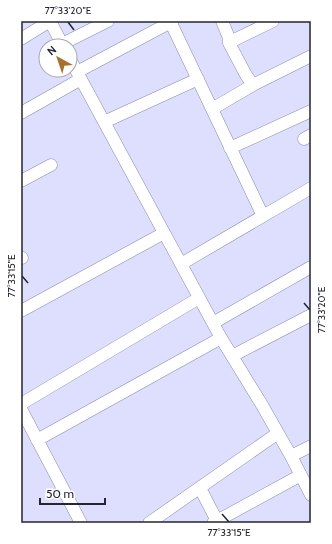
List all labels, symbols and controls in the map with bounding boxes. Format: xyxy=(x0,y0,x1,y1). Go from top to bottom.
text: 77°33'20"E xyxy=(45,4,92,17)
north arrow xyxy=(38,38,78,78)
text: N xyxy=(44,42,59,58)
text: 77°33'15"E xyxy=(5,254,18,297)
text: 77°33'20"E xyxy=(315,286,328,333)
scale bar xyxy=(40,480,105,506)
text: 50 m xyxy=(46,486,74,501)
text: 77°33'15"E xyxy=(208,526,251,539)

